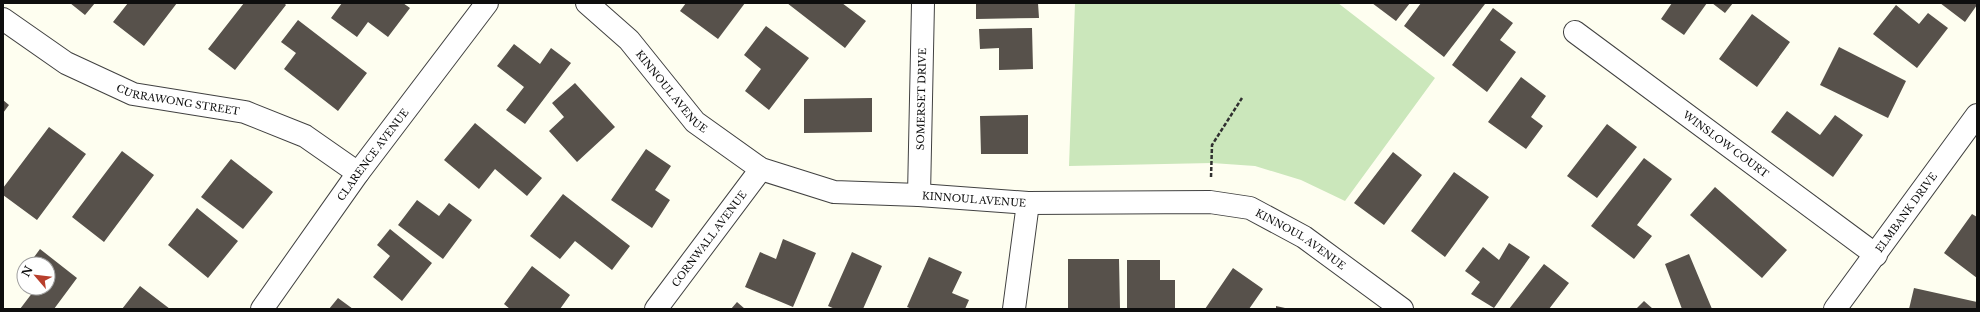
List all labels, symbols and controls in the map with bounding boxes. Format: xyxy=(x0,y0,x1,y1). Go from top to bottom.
street label: KINNOUL AVENUE xyxy=(633,48,710,136)
street label: SOMERSET DRIVE xyxy=(914,48,929,150)
street label: CURRAWONG STREET xyxy=(114,81,241,118)
street label: CLARENCE AVENUE xyxy=(334,106,412,204)
street label: WINSLOW COURT xyxy=(1679,108,1771,180)
street label: ELMBANK DRIVE xyxy=(1873,170,1940,255)
street label: CORNWALL AVENUE xyxy=(669,188,749,290)
street label: KINNOUL AVENUE xyxy=(921,189,1026,210)
street label: KINNOUL AVENUE xyxy=(1253,206,1348,272)
north arrow xyxy=(16,256,56,296)
text: N xyxy=(19,263,36,279)

